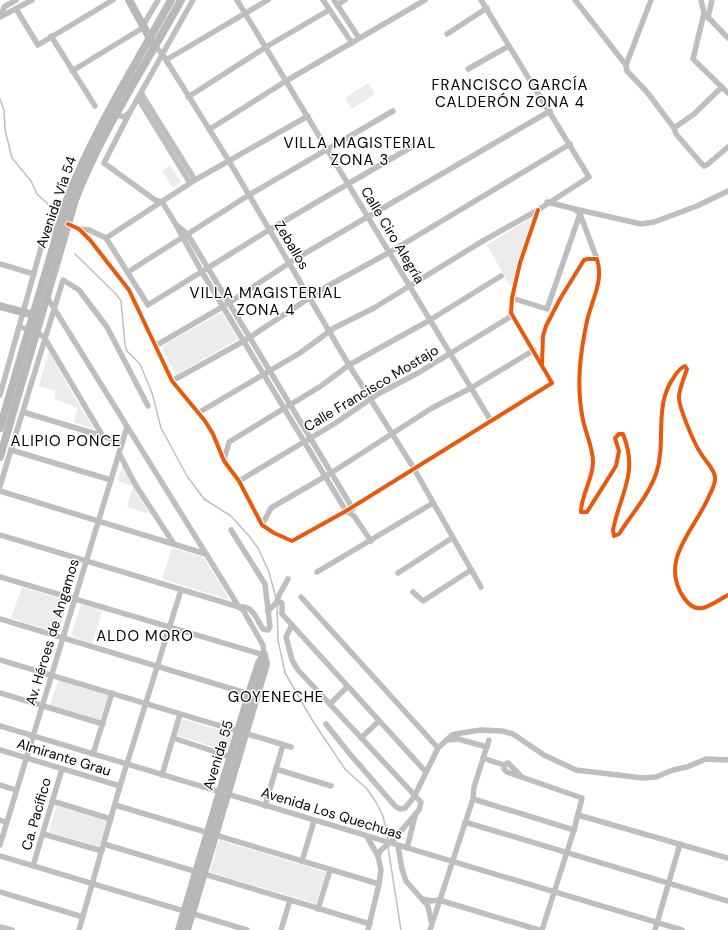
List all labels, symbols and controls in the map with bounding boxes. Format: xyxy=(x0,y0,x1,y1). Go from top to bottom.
district label: FRANCISCO GARCÍA CALDERÓN ZONA 4 xyxy=(431,75,589,112)
district label: VILLA MAGISTERIAL ZONA 3 xyxy=(284,133,436,170)
street label: Avenida Vía 54 xyxy=(32,153,80,250)
street label: Calle Ciro Alegría xyxy=(357,183,429,287)
street label: Zeballos xyxy=(271,217,313,273)
district label: VILLA MAGISTERIAL ZONA 4 xyxy=(190,283,342,320)
street label: Calle Francisco Mostajo xyxy=(300,341,442,435)
district label: ALIPIO PONCE xyxy=(10,431,122,451)
street label: Av. Héroes de Angamos xyxy=(21,557,83,707)
district label: ALDO MORO xyxy=(96,626,194,646)
district label: GOYENECHE xyxy=(228,687,324,707)
street label: Avenida 55 xyxy=(199,718,237,792)
street label: Almirante Grau xyxy=(15,734,113,780)
street label: Ca. Pacífico xyxy=(17,776,55,852)
street label: Avenida Los Quechuas xyxy=(259,783,405,843)

